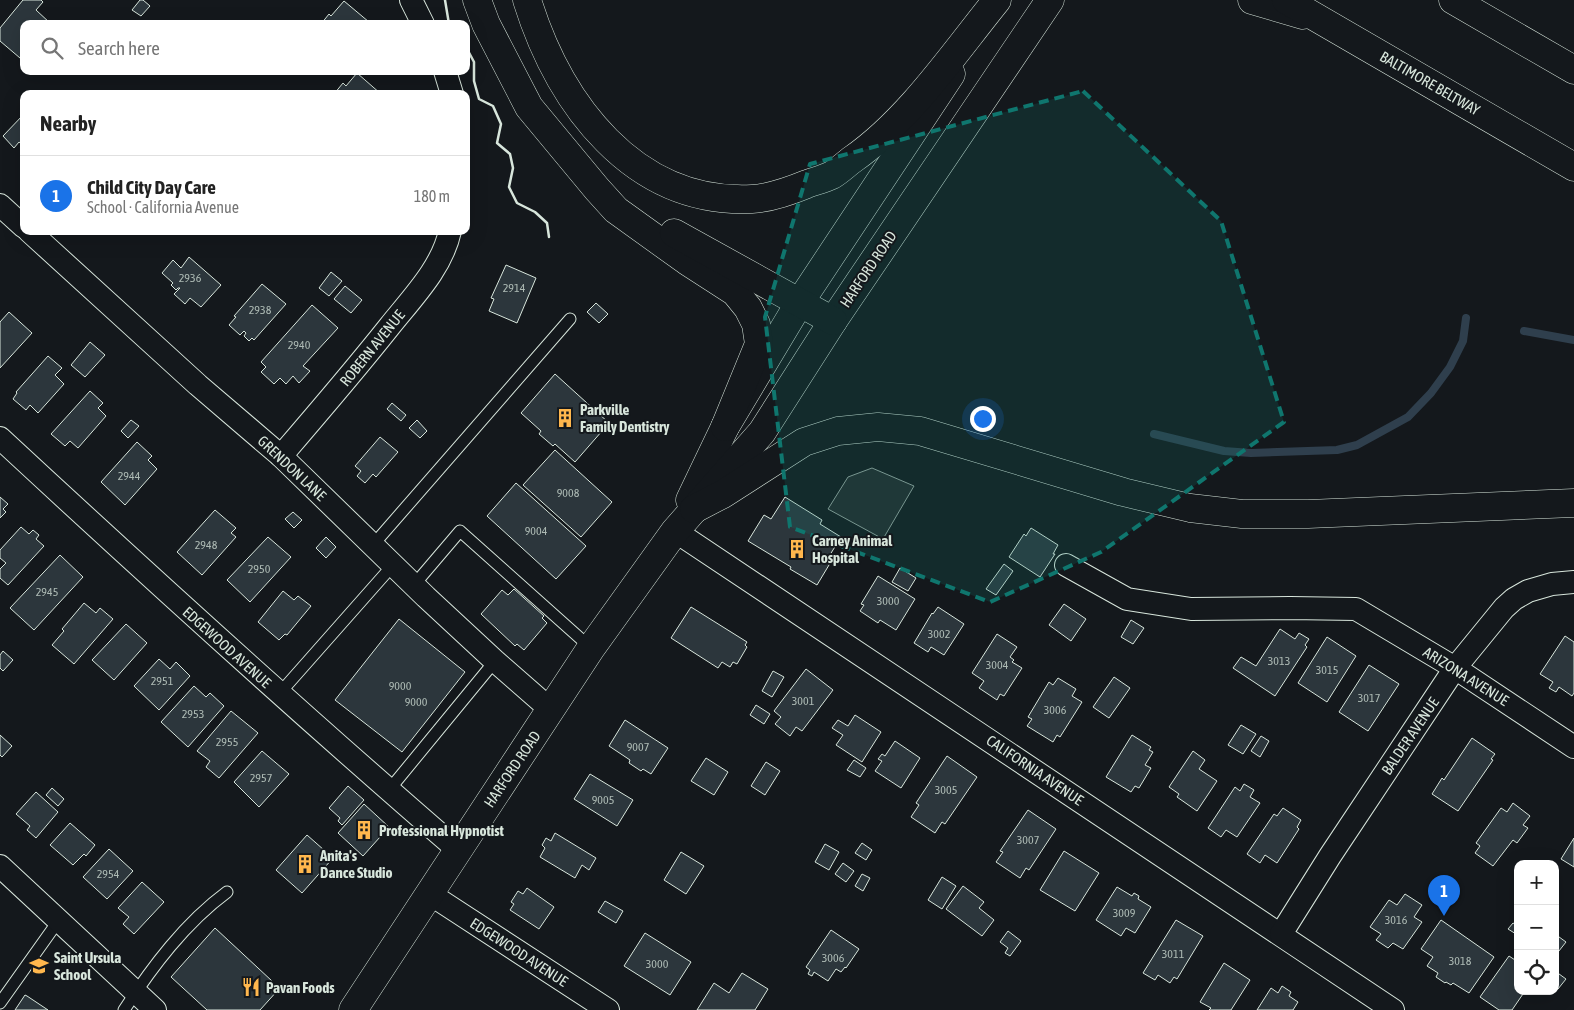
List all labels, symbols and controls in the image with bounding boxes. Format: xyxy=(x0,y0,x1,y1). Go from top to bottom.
search box xyxy=(20,20,470,75)
icon: search xyxy=(38,34,66,62)
text: Search here xyxy=(78,37,160,59)
street label: BALTIMORE BELTWAY xyxy=(1377,48,1483,119)
text: Nearby xyxy=(40,111,96,135)
text: Child City Day Care xyxy=(87,176,216,198)
text: 1 xyxy=(52,187,60,205)
text: 180 m xyxy=(414,187,450,205)
text: School · California Avenue xyxy=(87,198,239,216)
street label: HARFORD ROAD xyxy=(836,228,900,310)
house number: 2936 xyxy=(179,271,202,285)
house number: 2914 xyxy=(503,281,526,295)
house number: 2938 xyxy=(249,303,272,317)
street label: ROBERN AVENUE xyxy=(336,306,408,389)
house number: 2940 xyxy=(288,338,311,352)
place label: Parkville Family Dentistry xyxy=(580,401,670,435)
your location xyxy=(970,406,996,432)
building icon: Parkville Family Dentistry xyxy=(554,407,576,429)
street label: GRENDON LANE xyxy=(254,432,330,504)
house number: 2944 xyxy=(118,469,141,483)
house number: 9008 xyxy=(557,486,580,500)
house number: 9004 xyxy=(525,524,548,538)
place label: Carney Animal Hospital xyxy=(812,532,893,566)
house number: 2948 xyxy=(195,538,218,552)
building icon: Carney Animal Hospital xyxy=(786,538,808,560)
house number: 2950 xyxy=(248,562,271,576)
house number: 2945 xyxy=(36,585,58,599)
house number: 3000 xyxy=(877,594,900,608)
street label: EDGEWOOD AVENUE xyxy=(179,603,275,691)
house number: 3002 xyxy=(928,627,950,641)
street label: ARIZONA AVENUE xyxy=(1420,643,1512,709)
house number: 3013 xyxy=(1268,654,1290,668)
house number: 3004 xyxy=(986,658,1009,672)
house number: 3015 xyxy=(1316,663,1338,677)
house number: 2951 xyxy=(151,674,174,688)
house number: 9000 xyxy=(389,679,412,693)
house number: 3017 xyxy=(1358,691,1381,705)
house number: 3001 xyxy=(792,694,815,708)
street label: BALDER AVENUE xyxy=(1378,694,1442,778)
house number: 9000 xyxy=(405,695,428,709)
house number: 3006 xyxy=(1044,703,1067,717)
house number: 2953 xyxy=(182,707,204,721)
street label: HARFORD ROAD xyxy=(480,728,544,810)
street label: CALIFORNIA AVENUE xyxy=(983,731,1087,809)
house number: 2955 xyxy=(216,735,238,749)
house number: 9007 xyxy=(627,740,650,754)
house number: 2957 xyxy=(250,771,273,785)
house number: 3005 xyxy=(935,783,957,797)
house number: 9005 xyxy=(592,793,614,807)
building icon: Professional Hypnotist xyxy=(353,819,375,841)
place label: Professional Hypnotist xyxy=(379,822,505,839)
house number: 3007 xyxy=(1017,833,1040,847)
place label: Anita's Dance Studio xyxy=(319,847,393,881)
building icon: Anita's Dance Studio xyxy=(294,853,316,875)
map controls xyxy=(1514,860,1559,995)
button: + xyxy=(1514,860,1559,905)
house number: 2954 xyxy=(97,867,120,881)
pin: 1 xyxy=(1428,875,1460,916)
button: − xyxy=(1514,905,1559,950)
house number: 3009 xyxy=(1113,906,1136,920)
house number: 3016 xyxy=(1385,913,1408,927)
street label: EDGEWOOD AVENUE xyxy=(467,914,571,990)
house number: 3011 xyxy=(1162,947,1185,961)
place label: Saint Ursula School xyxy=(54,949,121,983)
button: locate xyxy=(1514,950,1559,995)
house number: 3006 xyxy=(822,951,845,965)
house number: 3018 xyxy=(1449,954,1472,968)
school or university icon: Saint Ursula School xyxy=(28,955,50,977)
house number: 3000 xyxy=(646,957,669,971)
restaurant icon: Pavan Foods xyxy=(240,976,262,998)
place label: Pavan Foods xyxy=(266,979,335,996)

